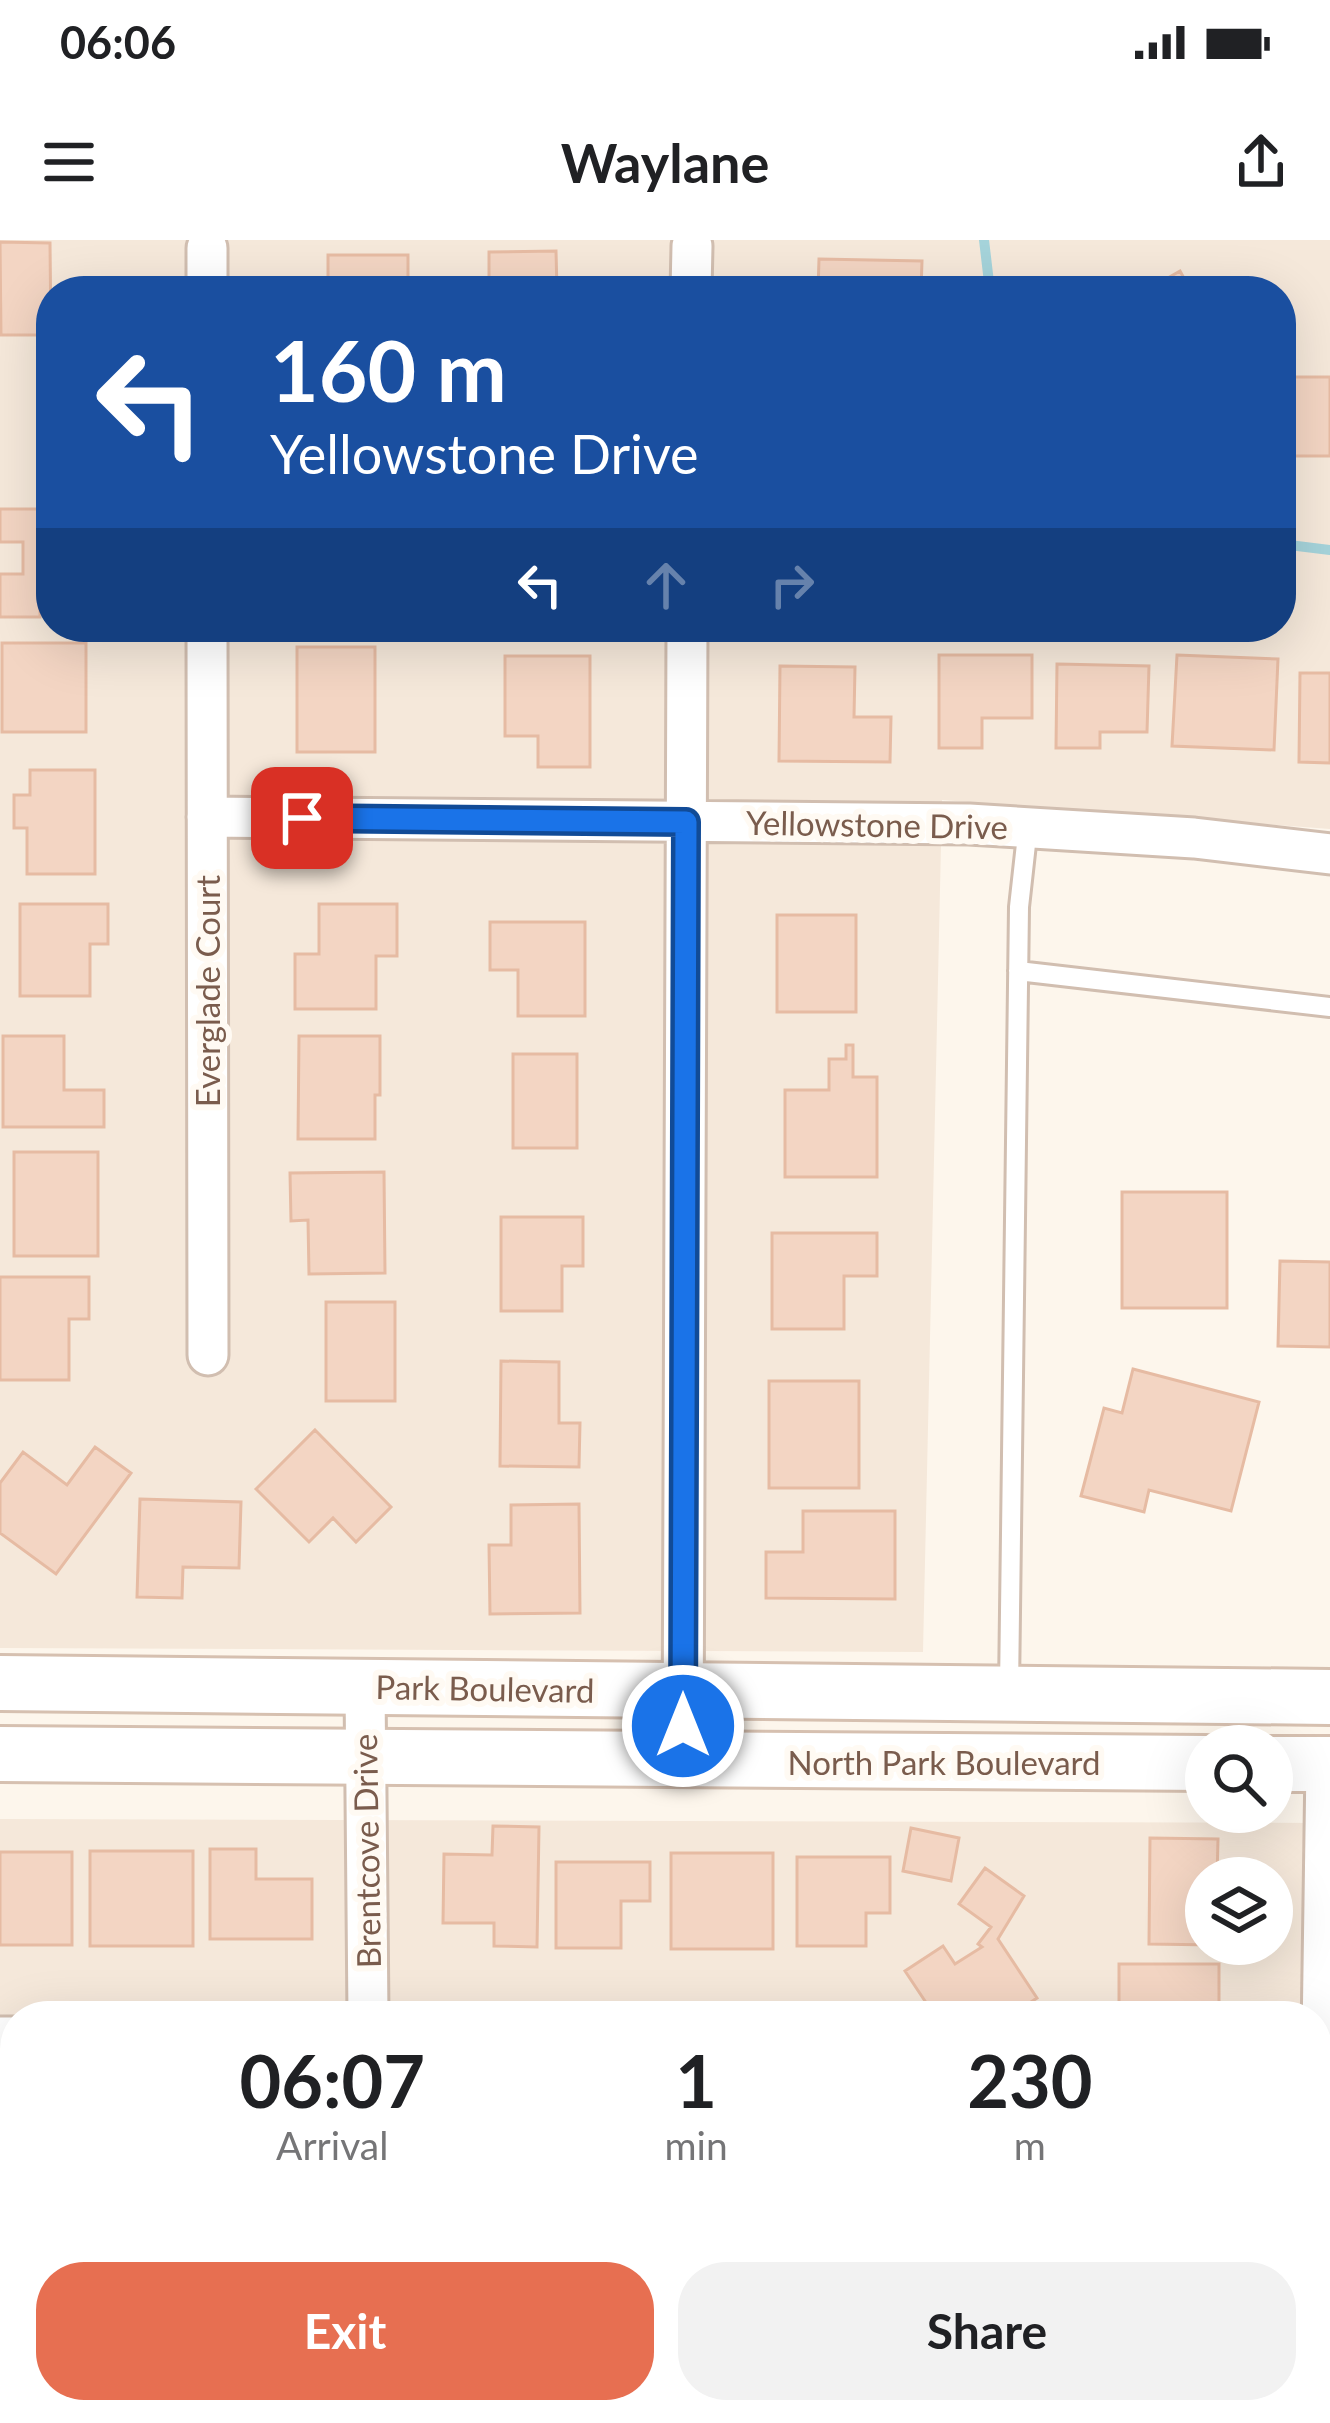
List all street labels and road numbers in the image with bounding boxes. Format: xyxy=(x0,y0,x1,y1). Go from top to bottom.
street label: Yellowstone Drive xyxy=(746,802,1008,846)
street label: Everglade Court xyxy=(187,875,227,1107)
street label: Park Boulevard xyxy=(375,1666,595,1710)
street label: Brentcove Drive xyxy=(344,1733,388,1969)
street label: North Park Boulevard xyxy=(788,1742,1100,1782)

